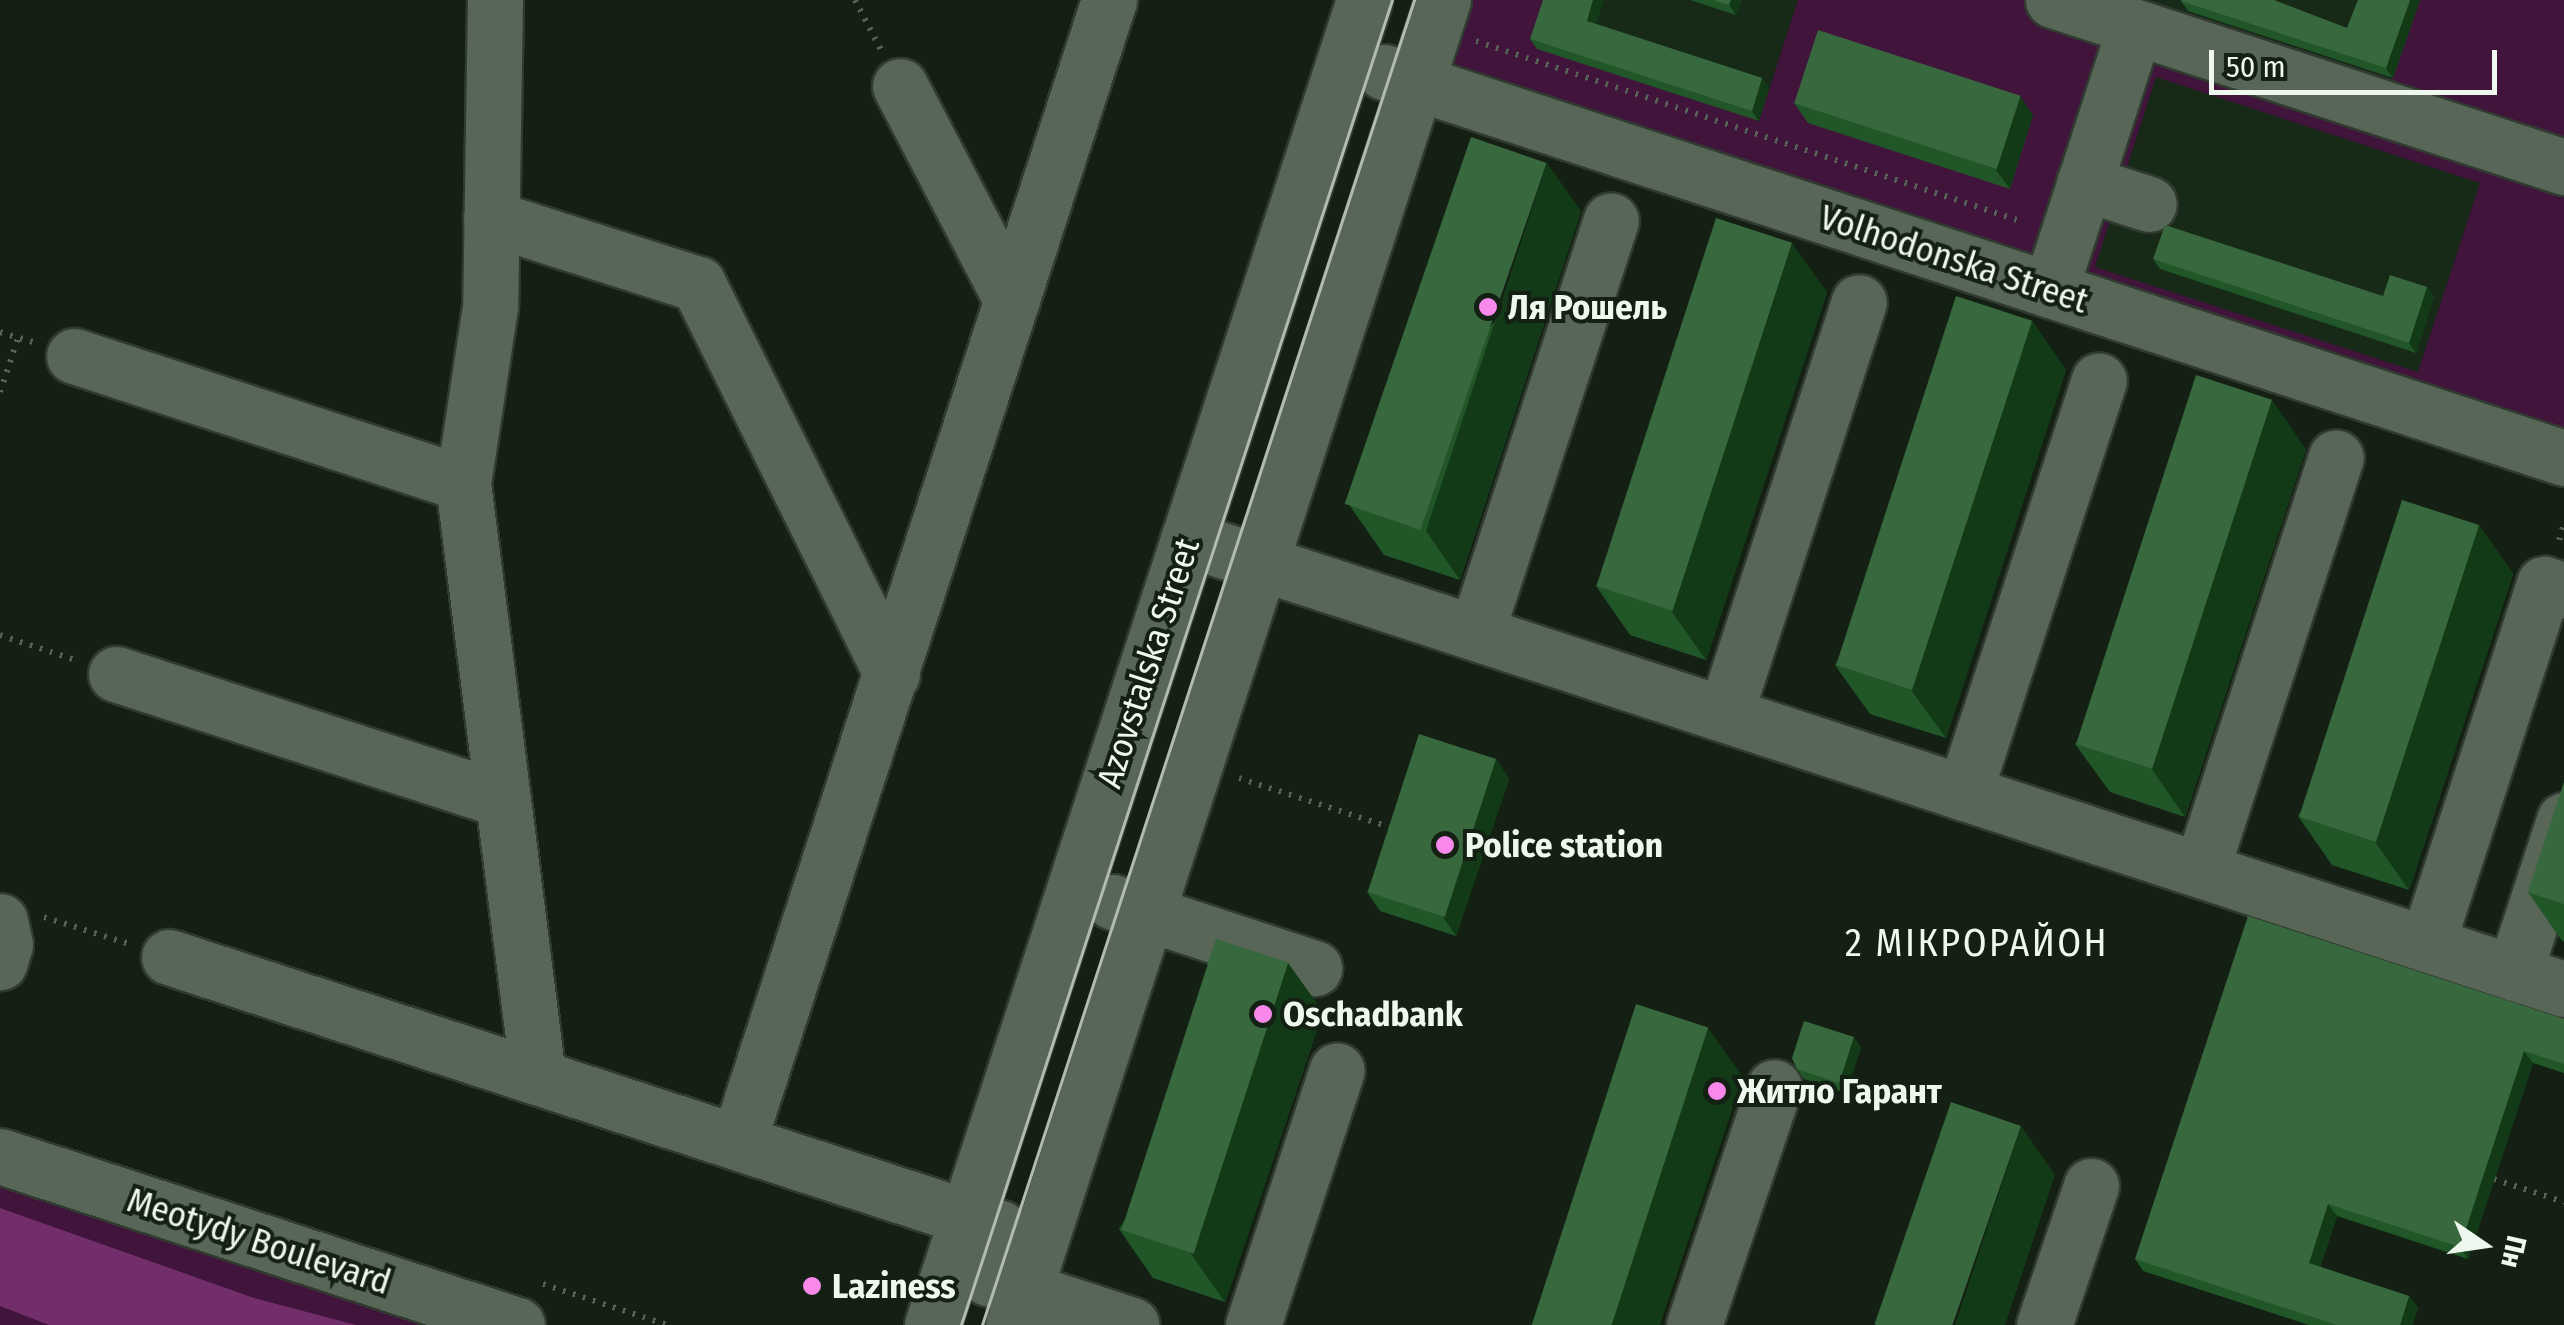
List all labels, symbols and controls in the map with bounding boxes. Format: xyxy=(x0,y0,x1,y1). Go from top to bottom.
scale bar xyxy=(2214,30,2502,92)
text: 50 m xyxy=(2226,49,2286,85)
street label: Volhodonska Street xyxy=(1815,196,2093,322)
place label: Ля Рошель xyxy=(1508,286,1667,328)
marker: Ля Рошель xyxy=(1477,296,1499,318)
street label: Azovstalska Street xyxy=(1088,533,1208,793)
place label: Police station xyxy=(1465,824,1663,866)
marker: Police station xyxy=(1434,834,1456,856)
district label: 2 МІКРОРАЙОН xyxy=(1845,921,2109,967)
place label: Oschadbank xyxy=(1283,993,1463,1035)
marker: Oschadbank xyxy=(1252,1003,1274,1025)
place label: Житло Гарант xyxy=(1737,1070,1942,1112)
marker: Житло Гарант xyxy=(1706,1080,1728,1102)
street label: Meotydy Boulevard xyxy=(122,1179,396,1303)
north arrow xyxy=(2434,1195,2534,1295)
text: Пн xyxy=(2494,1233,2533,1271)
place label: Laziness xyxy=(832,1265,956,1307)
marker: Laziness xyxy=(801,1275,823,1297)

